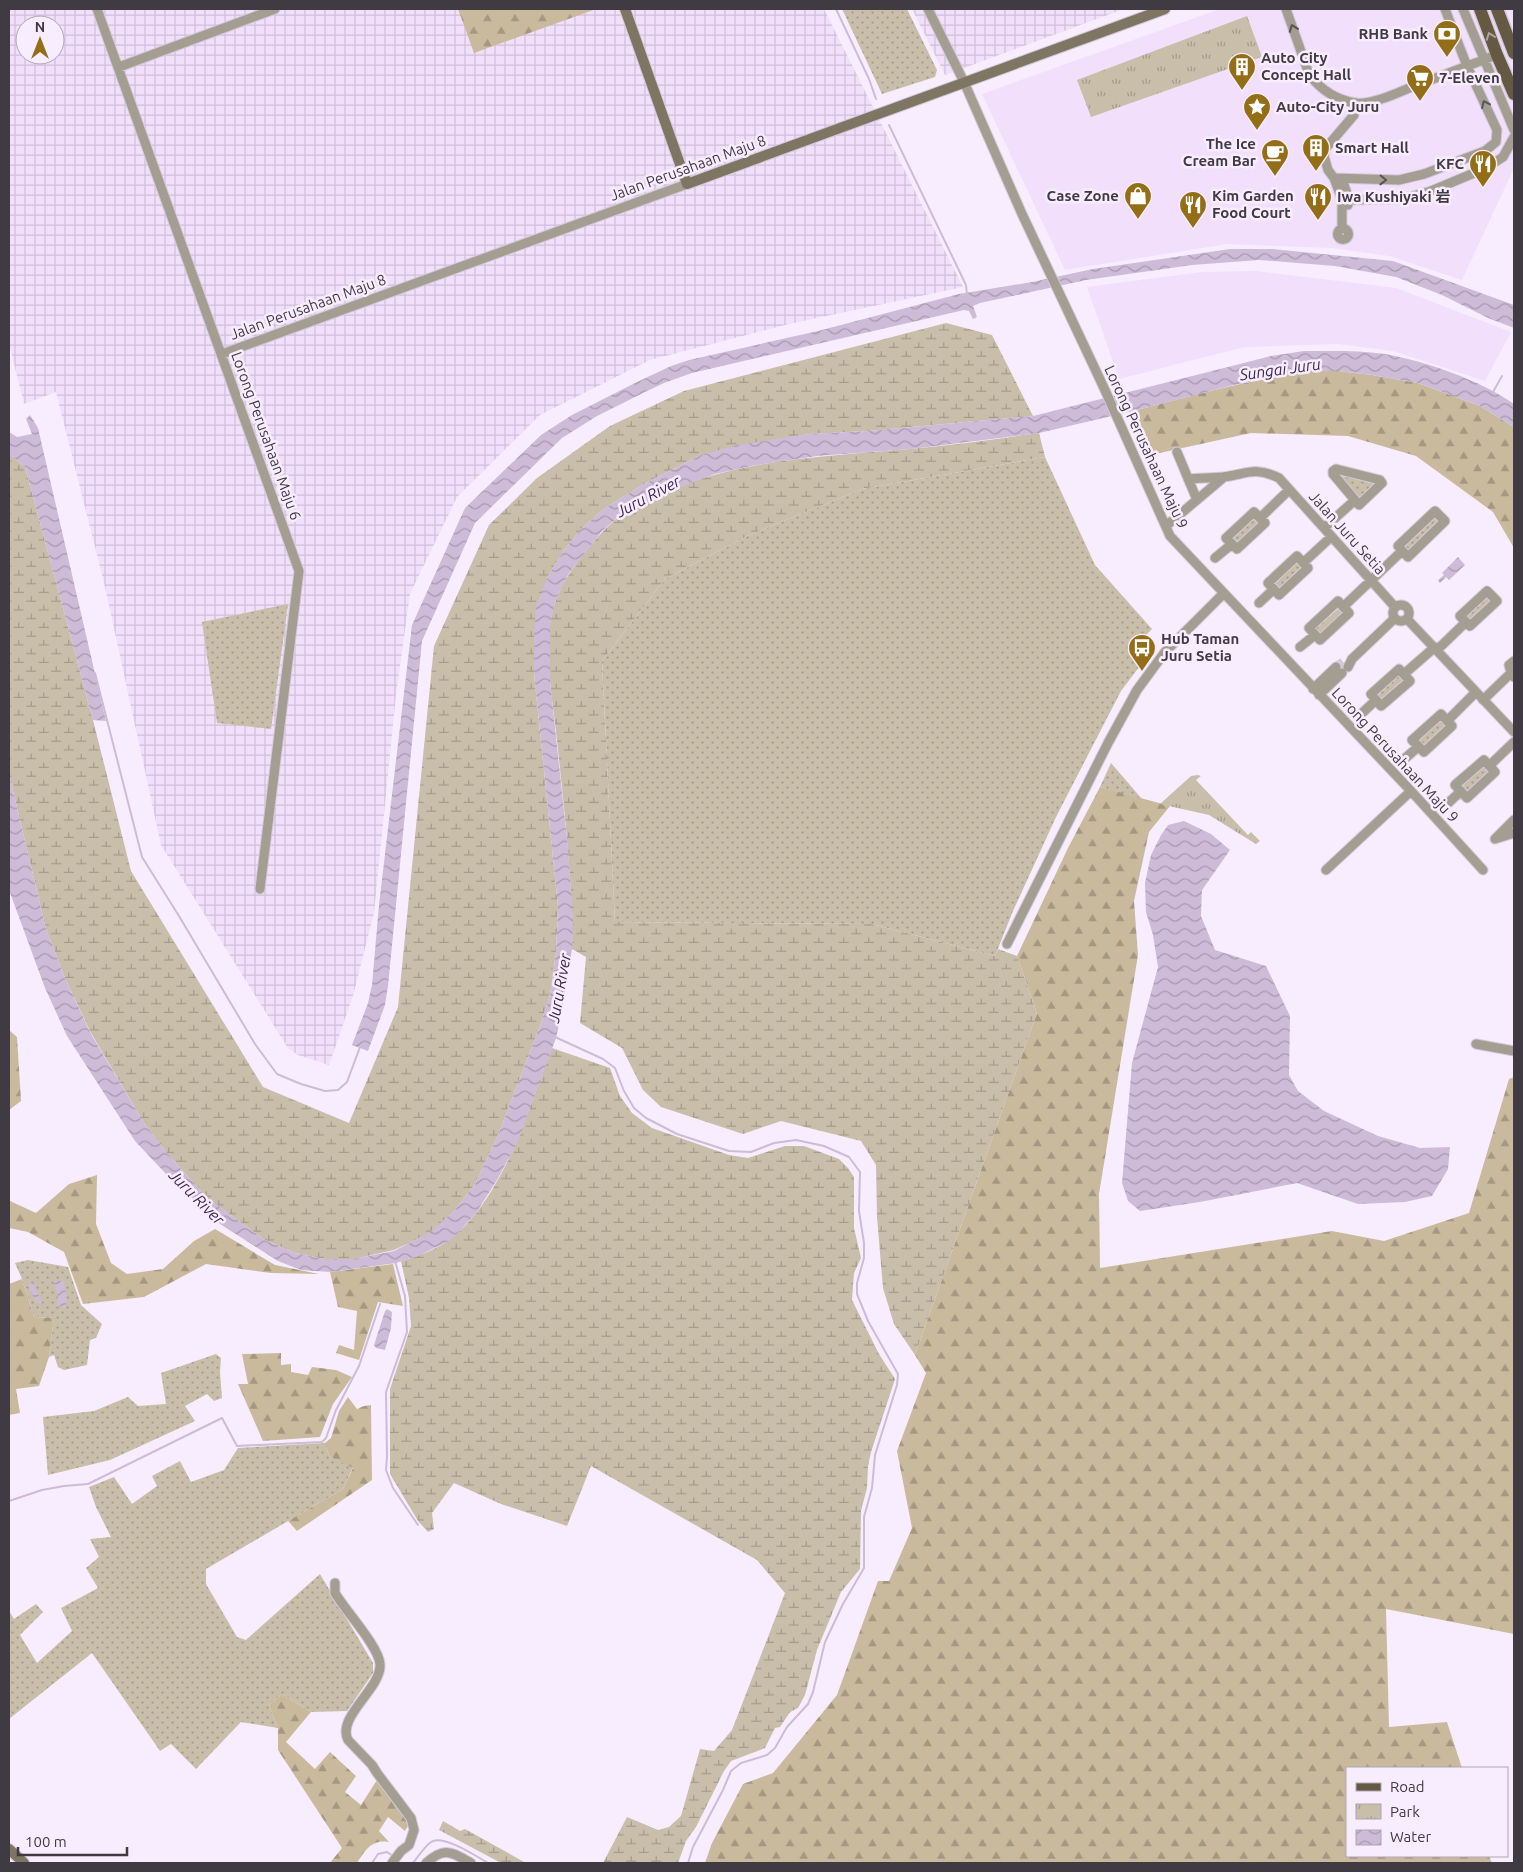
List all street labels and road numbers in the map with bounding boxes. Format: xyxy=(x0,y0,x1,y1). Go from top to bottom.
street label: Jalan Perusahaan Maju 8 xyxy=(607,131,768,204)
street label: Jalan Perusahaan Maju 8 xyxy=(227,270,388,343)
street label: Lorong Perusahaan Maju 6 xyxy=(228,349,305,522)
street label: Lorong Perusahaan Maju 9 xyxy=(1101,363,1192,531)
street label: Jalan Juru Setia xyxy=(1306,488,1389,578)
street label: Lorong Perusahaan Maju 9 xyxy=(1329,684,1462,825)

